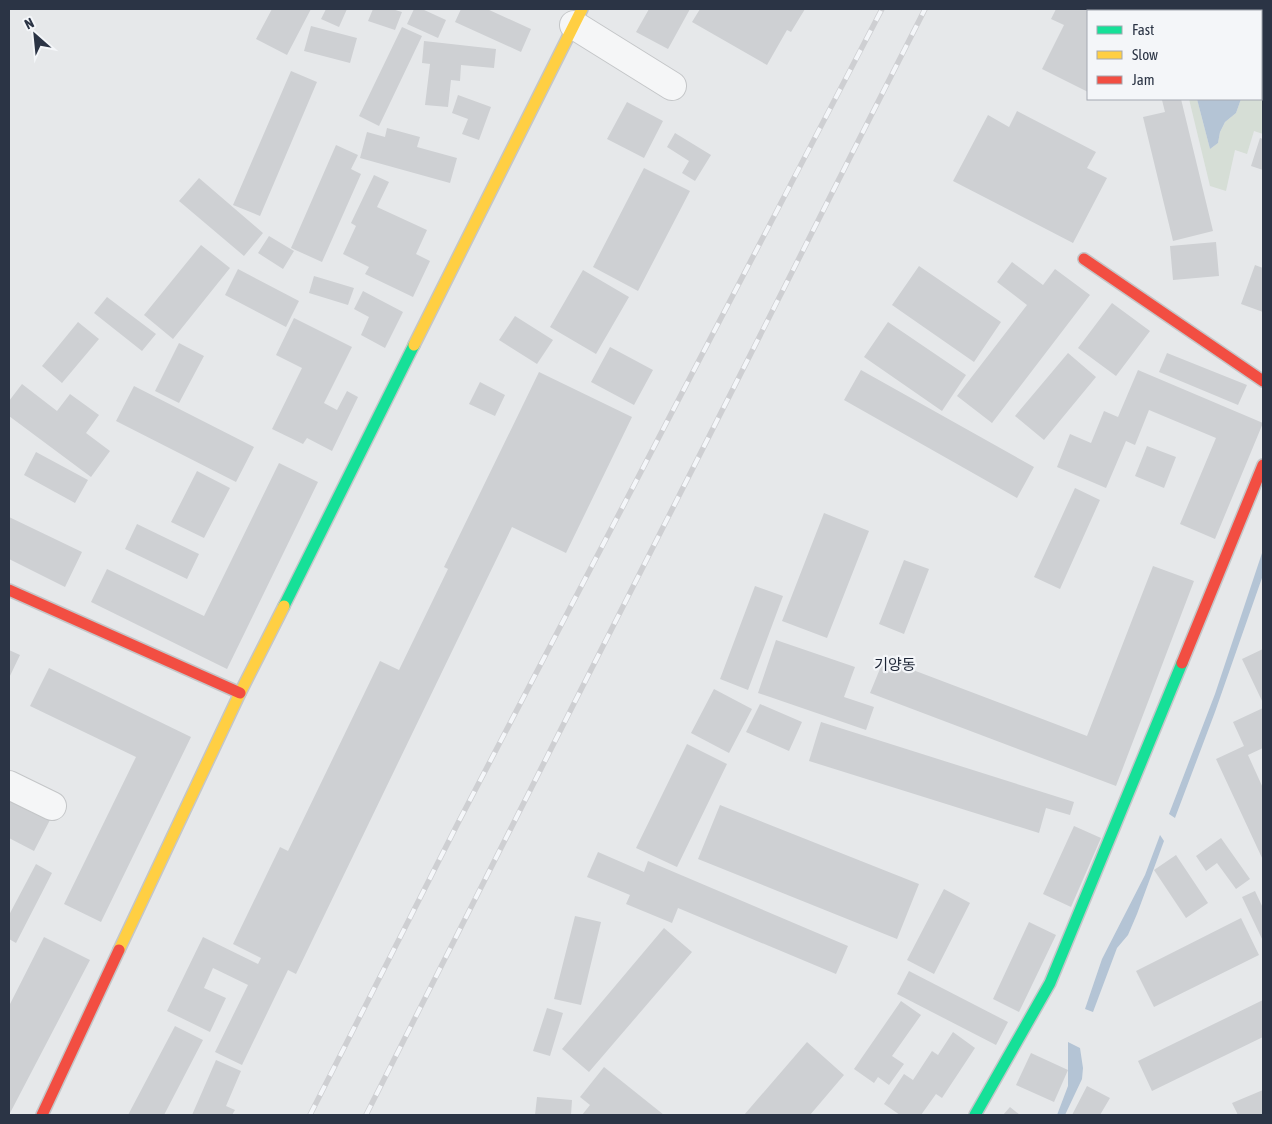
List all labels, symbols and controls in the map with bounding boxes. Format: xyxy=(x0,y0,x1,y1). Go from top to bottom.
north arrow xyxy=(10,10,60,60)
legend xyxy=(1087,10,1262,100)
text: N xyxy=(22,14,36,32)
text: Fast xyxy=(1132,21,1154,38)
text: Slow xyxy=(1132,46,1158,63)
text: Jam xyxy=(1132,71,1155,88)
district label: 기양동 xyxy=(874,656,916,673)

